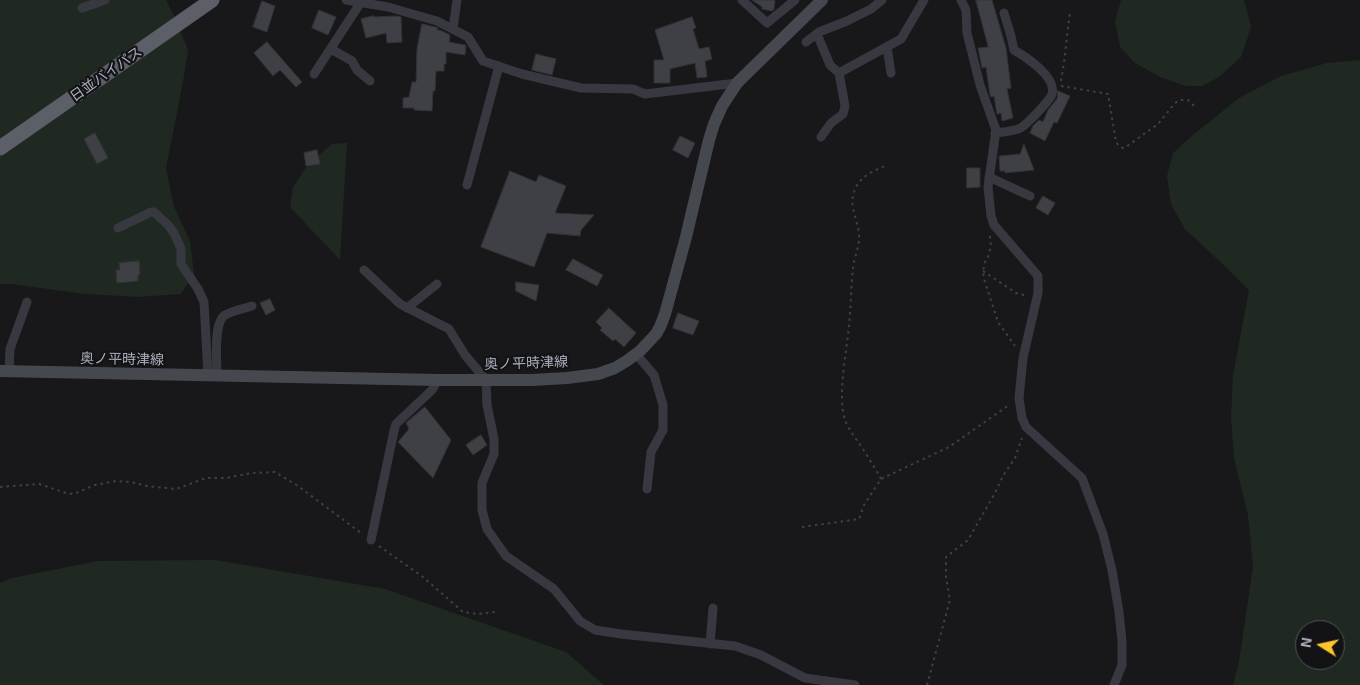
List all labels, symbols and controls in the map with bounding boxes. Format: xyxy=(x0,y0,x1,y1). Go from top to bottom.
street label: 日並バイパス xyxy=(67,43,145,105)
street label: 奥ノ平時津線 xyxy=(80,350,164,368)
street label: 奥ノ平時津線 xyxy=(484,353,568,373)
north arrow xyxy=(1295,620,1345,670)
text: N xyxy=(1296,636,1315,649)

